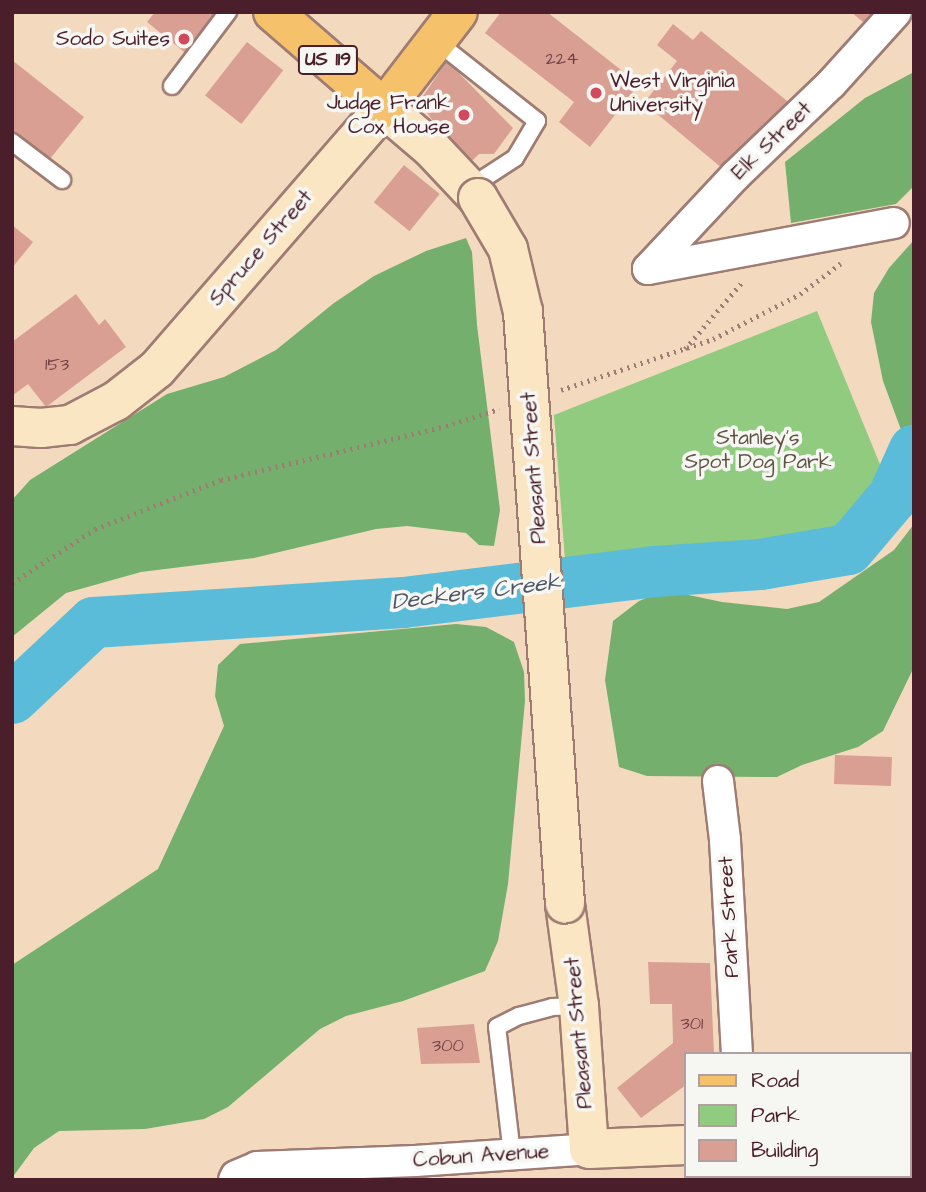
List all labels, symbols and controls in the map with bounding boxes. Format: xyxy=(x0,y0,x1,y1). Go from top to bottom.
place label: Sodo Suites xyxy=(56,26,170,52)
marker: Sodo Suites xyxy=(176,31,192,47)
road number: US 119 xyxy=(296,44,360,76)
house number: 224 xyxy=(546,48,578,70)
place label: West Virginia University xyxy=(610,68,735,118)
marker: West Virginia University xyxy=(588,85,604,101)
place label: Judge Frank Cox House xyxy=(327,90,450,140)
street label: Elk Street xyxy=(727,97,817,185)
marker: Judge Frank Cox House xyxy=(456,107,472,123)
street label: Spruce Street xyxy=(204,185,318,311)
house number: 153 xyxy=(45,354,69,376)
street label: Pleasant Street xyxy=(516,391,552,545)
park label: Stanley's Spot Dog Park xyxy=(684,425,832,475)
water label: Deckers Creek xyxy=(390,568,562,616)
street label: Park Street xyxy=(713,856,745,978)
street label: Pleasant Street xyxy=(560,956,598,1110)
house number: 301 xyxy=(681,1013,703,1035)
house number: 300 xyxy=(432,1035,464,1057)
legend xyxy=(684,1052,912,1178)
text: Road xyxy=(751,1066,799,1095)
text: Park xyxy=(751,1101,800,1130)
text: Building xyxy=(751,1136,818,1165)
street label: Cobun Avenue xyxy=(412,1139,550,1173)

